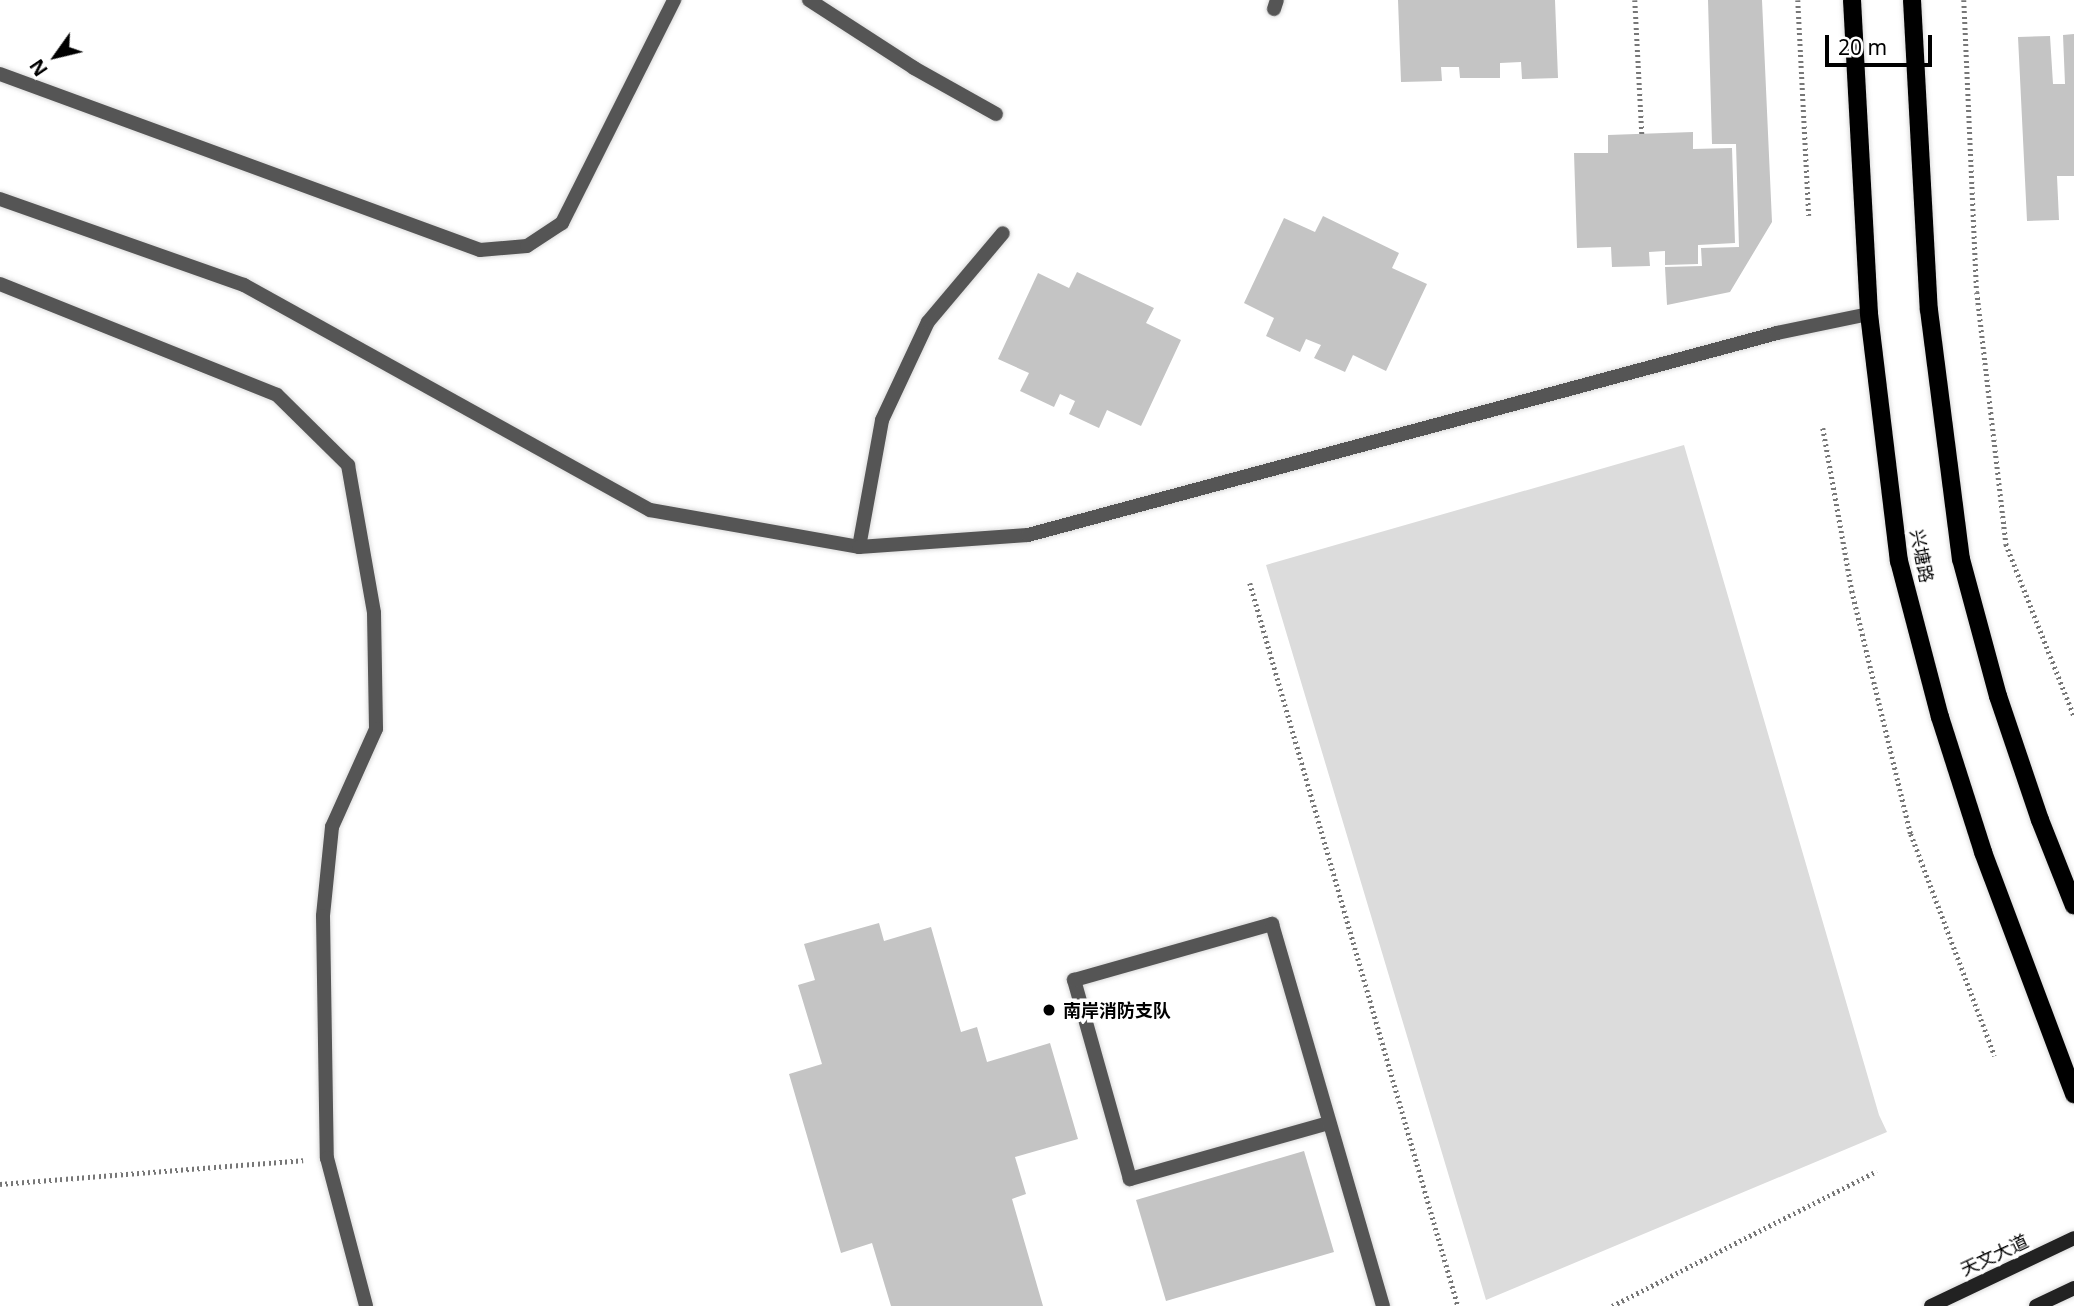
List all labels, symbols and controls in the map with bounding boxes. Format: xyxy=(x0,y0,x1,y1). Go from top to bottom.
north arrow xyxy=(21,21,91,91)
scale bar xyxy=(1829,21,1936,65)
text: 20 m xyxy=(1838,33,1887,61)
text: N xyxy=(23,54,54,81)
street label: 兴塘路 xyxy=(1906,527,1938,585)
place label: 南岸消防支队 xyxy=(1063,999,1171,1021)
marker: 南岸消防支队 xyxy=(1041,1002,1057,1018)
street label: 天文大道 xyxy=(1957,1230,2031,1280)

